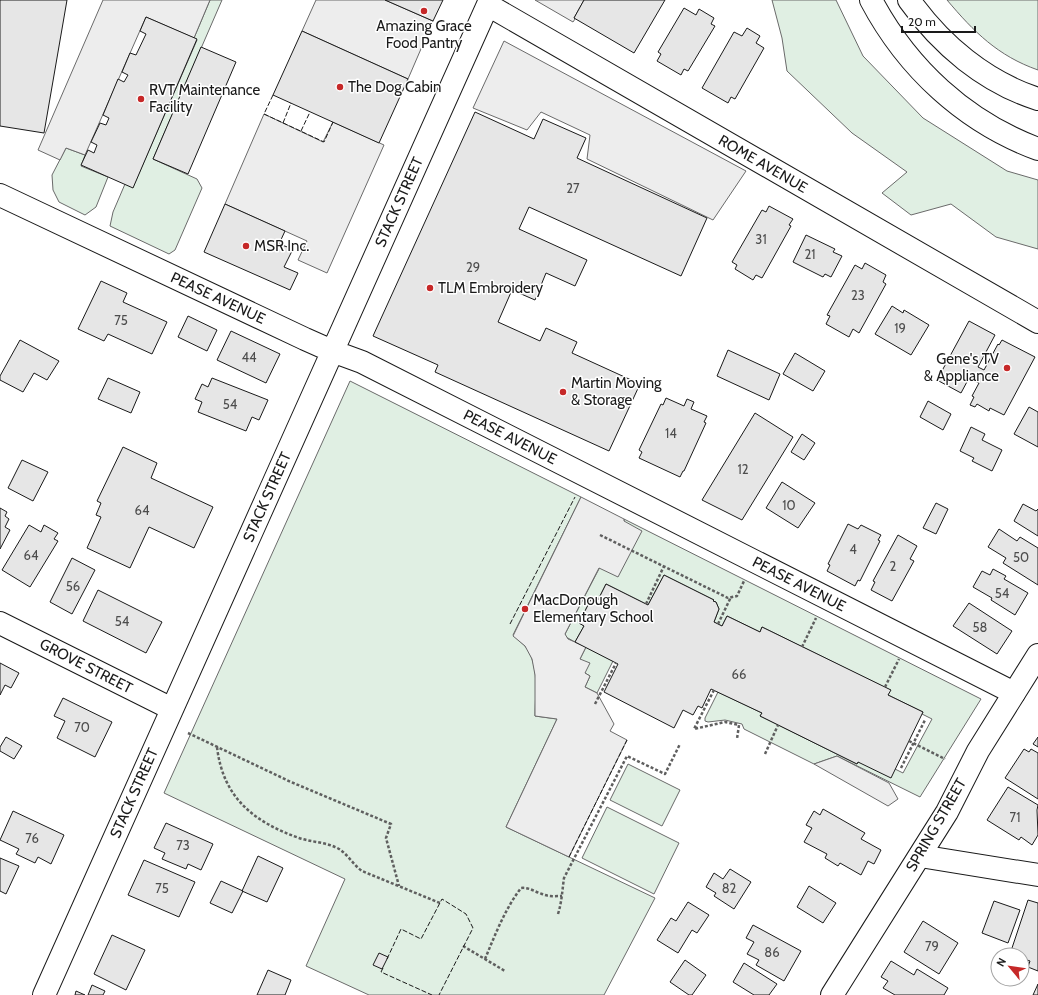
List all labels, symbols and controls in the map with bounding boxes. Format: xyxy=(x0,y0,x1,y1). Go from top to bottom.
marker: Amazing Grace Food Pantry xyxy=(419,6,429,16)
scale bar xyxy=(902,8,975,34)
text: 20 m xyxy=(908,14,936,29)
place label: Amazing Grace Food Pantry xyxy=(376,17,472,52)
place label: The Dog Cabin xyxy=(348,78,441,96)
place label: RVT Maintenance Facility xyxy=(149,81,261,116)
marker: The Dog Cabin xyxy=(335,82,345,92)
marker: RVT Maintenance Facility xyxy=(136,94,146,104)
street label: ROME AVENUE xyxy=(715,131,811,197)
street label: STACK STREET xyxy=(371,154,427,250)
house number: 27 xyxy=(566,180,580,196)
house number: 31 xyxy=(755,231,767,247)
place label: MSR Inc. xyxy=(254,237,309,255)
marker: MSR Inc. xyxy=(241,241,251,251)
house number: 21 xyxy=(804,246,816,262)
house number: 29 xyxy=(466,259,480,275)
street label: PEASE AVENUE xyxy=(168,268,268,328)
place label: TLM Embroidery xyxy=(438,279,543,297)
marker: TLM Embroidery xyxy=(425,283,435,293)
house number: 23 xyxy=(851,287,865,303)
house number: 75 xyxy=(114,312,128,328)
house number: 19 xyxy=(894,320,906,336)
house number: 44 xyxy=(241,349,257,365)
place label: Gene's TV & Appliance xyxy=(924,350,1000,385)
marker: Gene's TV & Appliance xyxy=(1002,363,1012,373)
place label: Martin Moving & Storage xyxy=(571,374,662,409)
marker: Martin Moving & Storage xyxy=(558,387,568,397)
house number: 54 xyxy=(223,396,238,412)
street label: PEASE AVENUE xyxy=(460,406,560,468)
house number: 14 xyxy=(665,425,677,441)
street label: STACK STREET xyxy=(239,449,295,545)
house number: 12 xyxy=(737,461,749,477)
house number: 10 xyxy=(782,497,796,513)
house number: 64 xyxy=(135,502,150,518)
house number: 4 xyxy=(849,541,857,557)
house number: 64 xyxy=(24,547,39,563)
house number: 50 xyxy=(1013,549,1029,565)
street label: PEASE AVENUE xyxy=(749,553,849,615)
house number: 2 xyxy=(890,558,897,574)
house number: 56 xyxy=(66,578,80,594)
house number: 54 xyxy=(995,585,1010,601)
place label: MacDonough Elementary School xyxy=(533,591,654,626)
marker: MacDonough Elementary School xyxy=(520,604,530,614)
house number: 54 xyxy=(115,613,130,629)
house number: 58 xyxy=(973,619,988,635)
street label: GROVE STREET xyxy=(37,635,135,697)
house number: 66 xyxy=(732,666,746,682)
house number: 70 xyxy=(74,719,90,735)
street label: STACK STREET xyxy=(106,745,162,841)
street label: SPRING STREET xyxy=(902,775,970,875)
house number: 71 xyxy=(1010,809,1020,825)
house number: 76 xyxy=(25,830,39,846)
house number: 73 xyxy=(176,837,190,853)
house number: 75 xyxy=(155,880,169,896)
house number: 82 xyxy=(722,880,737,896)
house number: 79 xyxy=(925,938,939,954)
house number: 86 xyxy=(764,944,780,960)
north arrow xyxy=(990,947,1030,987)
text: N xyxy=(993,955,1009,969)

